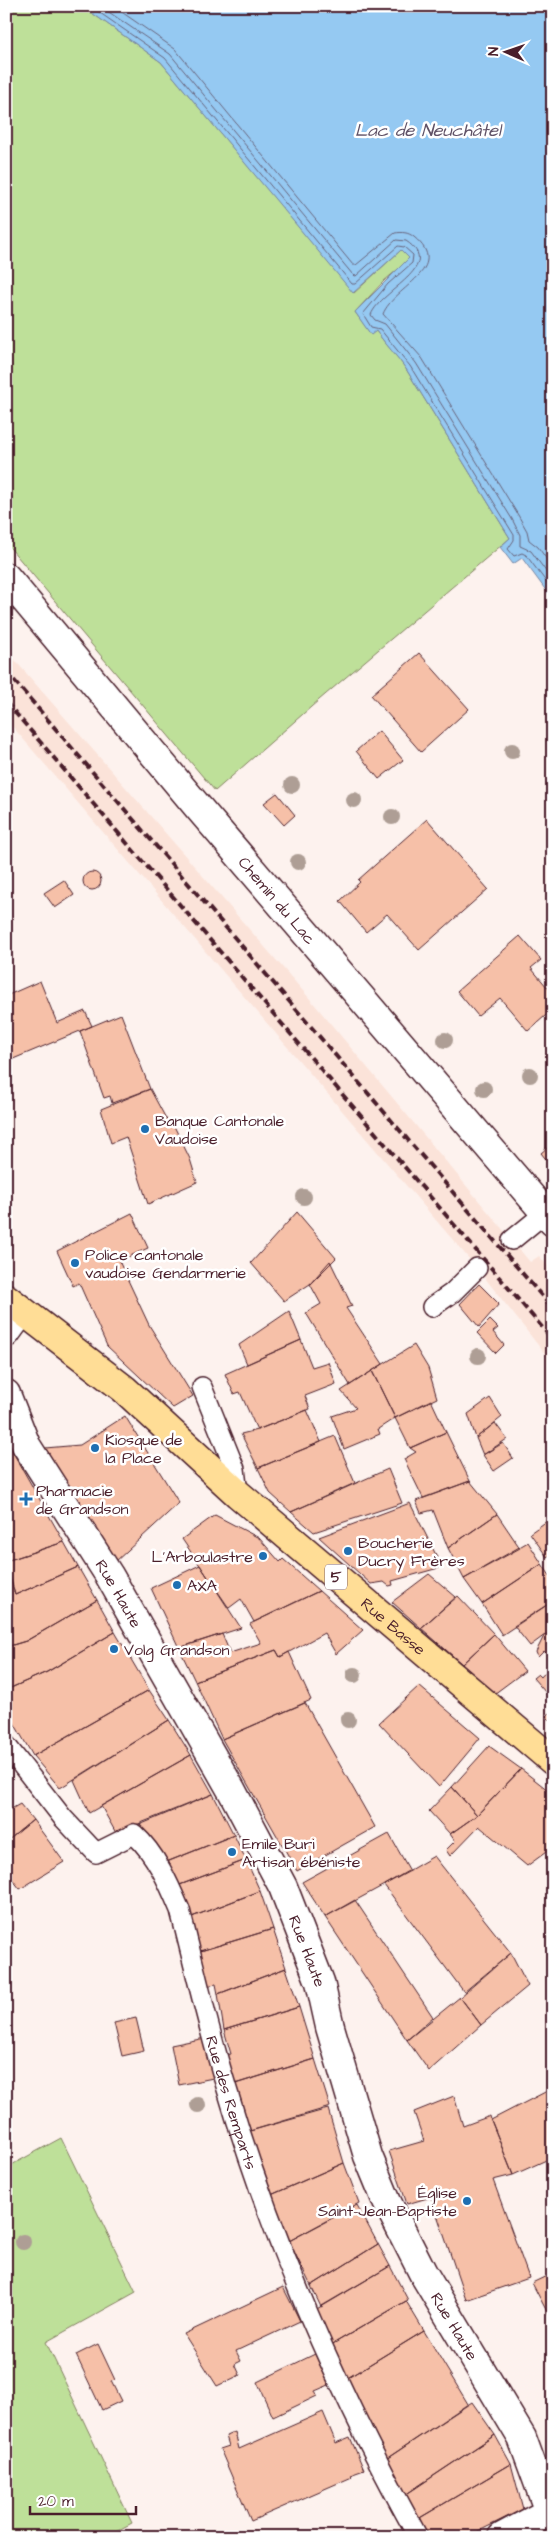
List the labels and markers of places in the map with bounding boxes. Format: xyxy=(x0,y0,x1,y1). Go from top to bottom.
place label: Banque Cantonale Vaudoise xyxy=(155,1110,285,1150)
marker: Banque Cantonale Vaudoise xyxy=(139,1123,151,1135)
place label: Police cantonale vaudoise Gendarmerie xyxy=(85,1244,247,1284)
marker: Police cantonale vaudoise Gendarmerie xyxy=(69,1257,81,1269)
place label: Kiosque de la Place xyxy=(105,1429,183,1469)
marker: Kiosque de la Place xyxy=(89,1442,101,1454)
place label: Pharmacie de Grandson xyxy=(36,1480,129,1520)
marker: Pharmacie de Grandson xyxy=(20,1493,32,1505)
place label: Boucherie Ducry Frères xyxy=(358,1532,465,1573)
marker: Boucherie Ducry Frères xyxy=(342,1545,354,1557)
place label: L’Arboulastre xyxy=(152,1546,253,1568)
marker: L’Arboulastre xyxy=(257,1550,269,1562)
place label: AXA xyxy=(187,1575,217,1597)
marker: AXA xyxy=(171,1579,183,1591)
place label: Volg Grandson xyxy=(124,1639,229,1662)
marker: Volg Grandson xyxy=(108,1643,120,1655)
place label: Emile Buri Artisan ébéniste xyxy=(242,1833,361,1873)
marker: Emile Buri Artisan ébéniste xyxy=(226,1846,238,1858)
place label: Église Saint-Jean-Baptiste xyxy=(318,2182,457,2222)
marker: Église Saint-Jean-Baptiste xyxy=(461,2195,473,2207)

